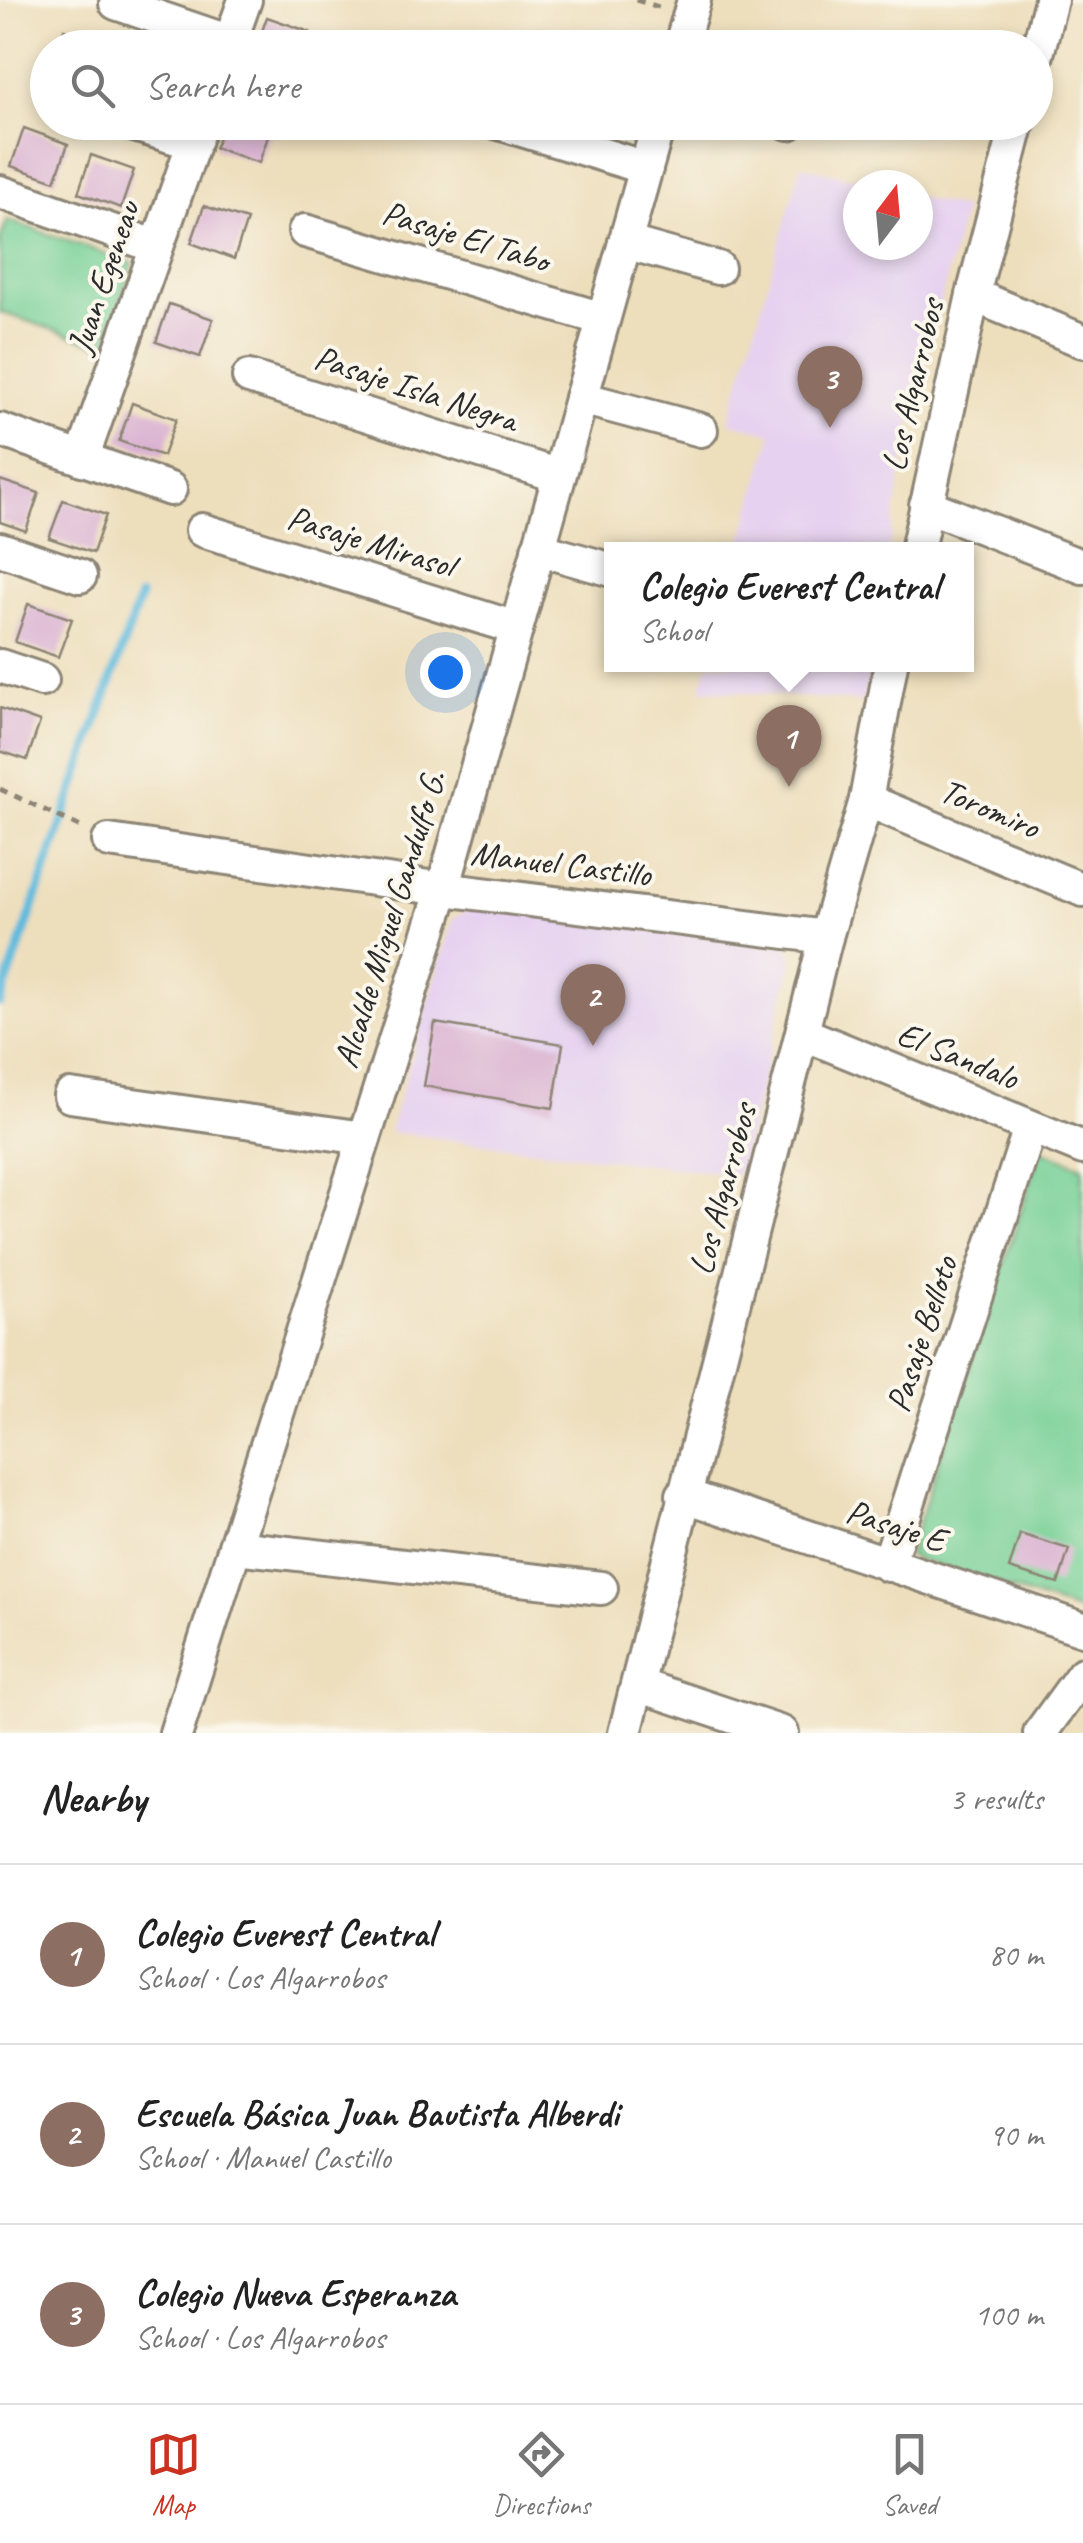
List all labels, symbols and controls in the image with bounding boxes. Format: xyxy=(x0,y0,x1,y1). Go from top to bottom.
search box xyxy=(30,30,1053,140)
icon: search xyxy=(65,58,120,113)
text: Search here xyxy=(145,62,300,109)
north arrow xyxy=(843,170,933,260)
street label: Pasaje El Tabo xyxy=(377,190,558,284)
street label: Juan Egeneau xyxy=(56,193,151,361)
street label: Los Algarrobos xyxy=(871,292,955,475)
street label: Pasaje Isla Negra xyxy=(309,335,525,443)
pin: 3 xyxy=(798,346,862,428)
street label: Pasaje Mirasol xyxy=(282,495,466,590)
popup xyxy=(604,542,974,672)
text: Colegio Everest Central xyxy=(639,563,939,610)
text: School xyxy=(639,610,708,651)
your location xyxy=(420,647,471,698)
pin: 1 xyxy=(756,704,822,787)
street label: Alcalde Miguel Gandulfo G. xyxy=(323,765,456,1073)
street label: Toromiro xyxy=(934,768,1048,850)
street label: Manuel Castillo xyxy=(468,830,655,897)
pin: 2 xyxy=(560,964,626,1046)
street label: El Sandalo xyxy=(891,1011,1026,1101)
street label: Los Algarrobos xyxy=(678,1096,768,1279)
street label: Pasaje Belloto xyxy=(875,1249,968,1418)
street label: Pasaje E xyxy=(841,1488,955,1564)
text: Nearby xyxy=(40,1772,146,1825)
text: 3 results xyxy=(949,1778,1043,1819)
text: Colegio Everest Central xyxy=(135,1910,434,1957)
text: 1 xyxy=(65,1934,80,1975)
text: 80 m xyxy=(989,1934,1043,1975)
text: School · Los Algarrobos xyxy=(135,1957,385,1998)
text: Escuela Básica Juan Bautista Alberdi xyxy=(135,2090,619,2137)
text: 2 xyxy=(65,2114,80,2155)
text: 90 m xyxy=(989,2114,1043,2155)
text: School · Manuel Castillo xyxy=(135,2137,391,2178)
text: Colegio Nueva Esperanza xyxy=(135,2270,456,2317)
text: 3 xyxy=(65,2294,80,2335)
text: 100 m xyxy=(974,2294,1043,2335)
text: School · Los Algarrobos xyxy=(135,2317,385,2358)
tab: Map xyxy=(146,2427,201,2522)
tab: Directions xyxy=(493,2427,590,2522)
tab: Saved xyxy=(882,2427,937,2522)

